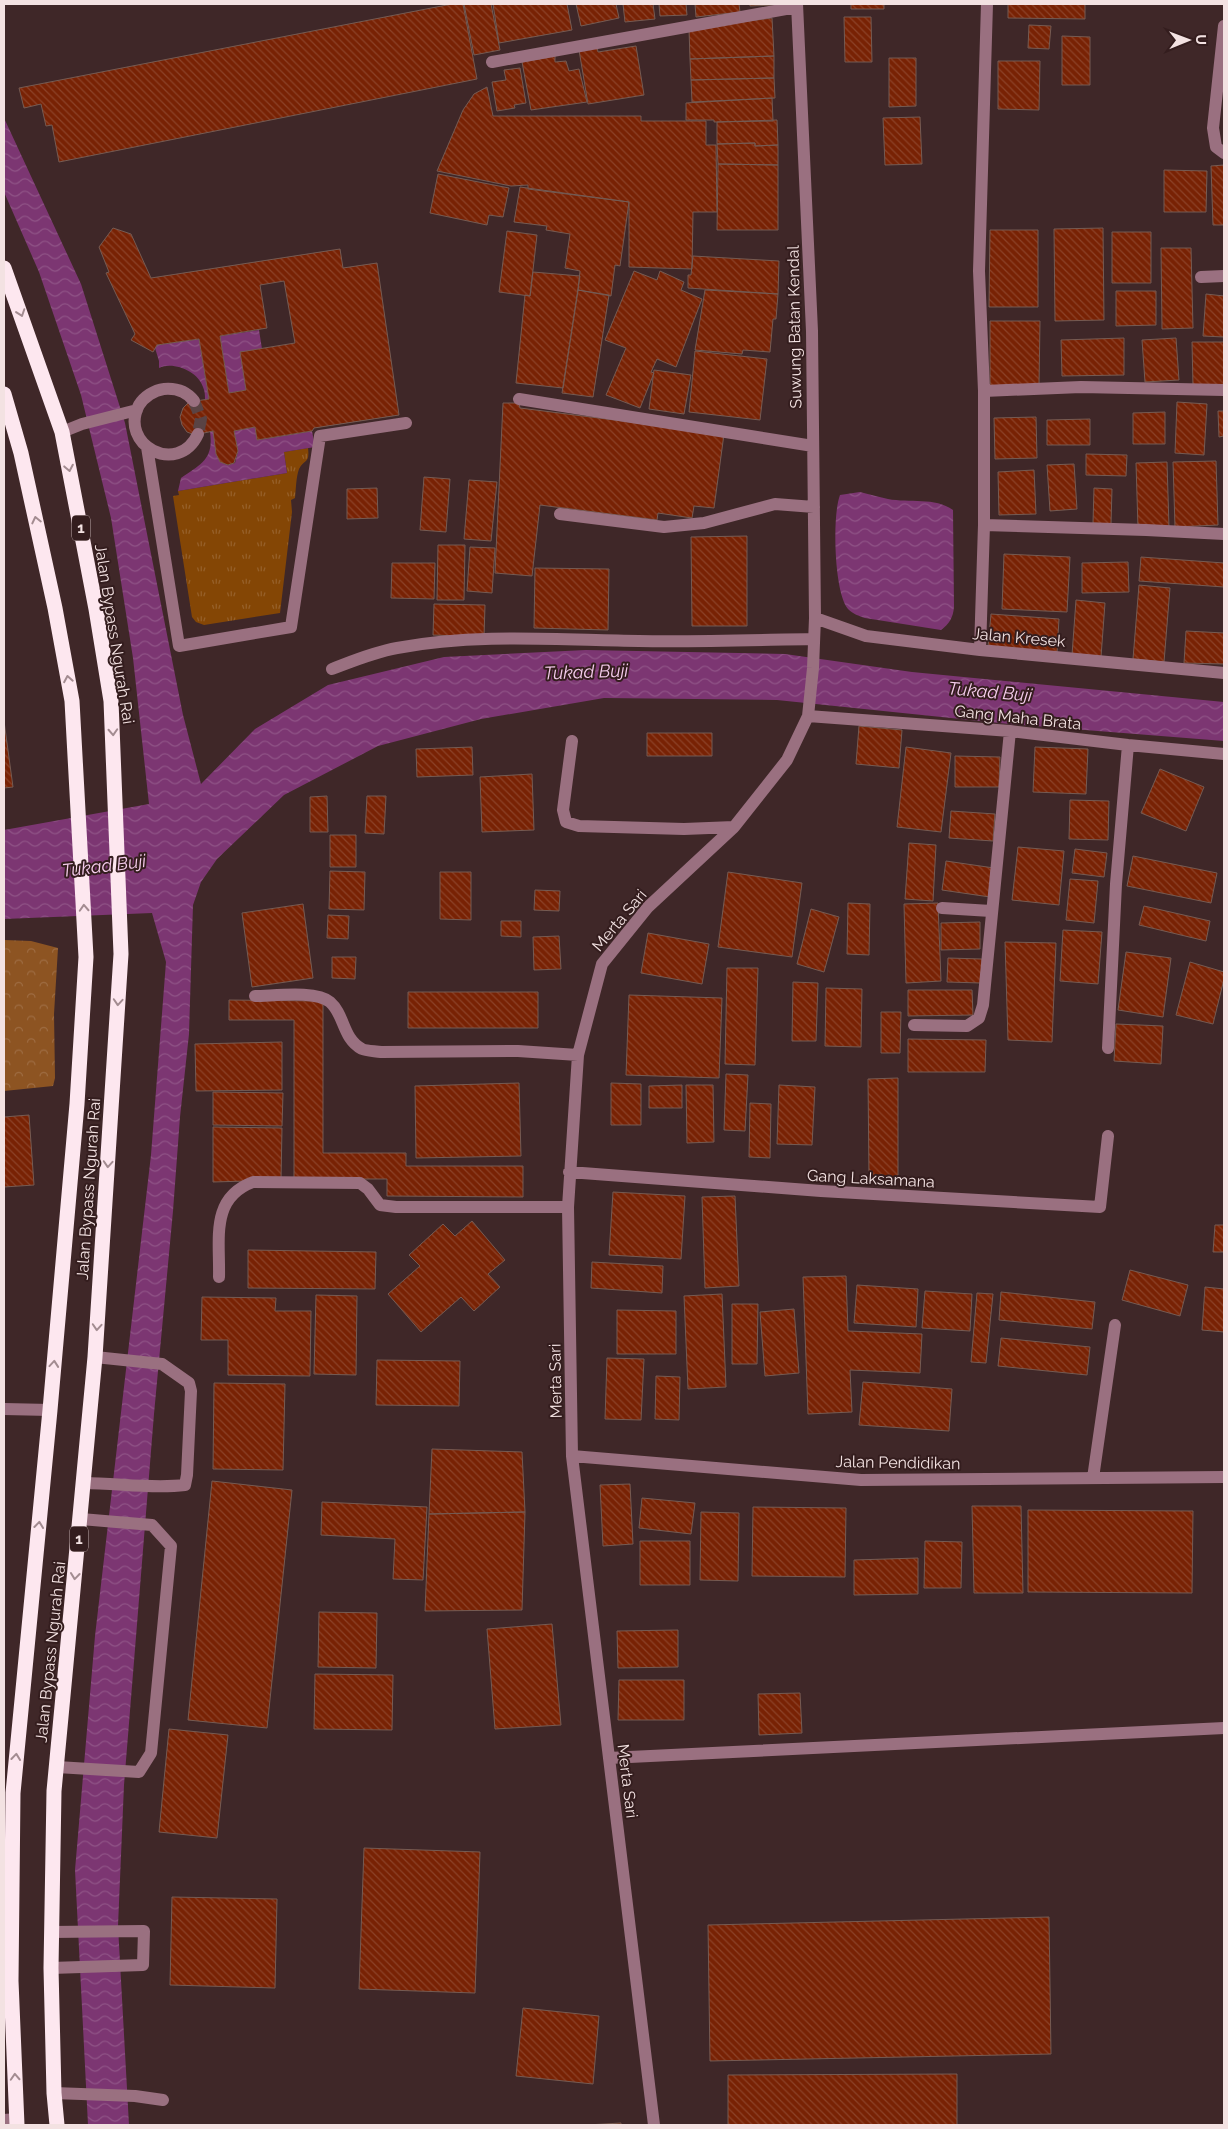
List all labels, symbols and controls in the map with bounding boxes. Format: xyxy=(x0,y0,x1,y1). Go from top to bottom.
north arrow xyxy=(1163,15,1213,65)
text: U xyxy=(1193,34,1209,45)
street label: Suwung Batan Kendal xyxy=(784,245,805,409)
one-way arrow xyxy=(15,308,25,317)
one-way arrow xyxy=(64,464,74,472)
one-way arrow xyxy=(31,515,42,524)
road number: 1 xyxy=(72,516,90,540)
street label: Jalan Bypass Ngurah Rai xyxy=(91,543,138,725)
street label: Jalan Kresek xyxy=(972,624,1067,651)
water label: Tukad Buji xyxy=(543,659,630,683)
one-way arrow xyxy=(63,675,74,683)
water label: Tukad Buji xyxy=(947,677,1034,706)
street label: Gang Maha Brata xyxy=(954,701,1082,734)
one-way arrow xyxy=(107,728,118,736)
water label: Tukad Buji xyxy=(61,850,148,881)
street label: Merta Sari xyxy=(588,886,651,955)
one-way arrow xyxy=(78,904,89,912)
one-way arrow xyxy=(112,998,123,1006)
street label: Jalan Bypass Ngurah Rai xyxy=(73,1098,104,1280)
one-way arrow xyxy=(102,1161,113,1169)
street label: Gang Laksamana xyxy=(807,1166,935,1191)
one-way arrow xyxy=(92,1323,103,1331)
street label: Merta Sari xyxy=(545,1344,566,1418)
one-way arrow xyxy=(49,1359,60,1367)
street label: Jalan Pendidikan xyxy=(836,1452,960,1473)
one-way arrow xyxy=(33,1521,44,1529)
road number: 1 xyxy=(70,1526,88,1552)
street label: Jalan Bypass Ngurah Rai xyxy=(32,1561,69,1744)
one-way arrow xyxy=(70,1572,81,1580)
street label: Merta Sari xyxy=(614,1743,641,1819)
one-way arrow xyxy=(10,1753,21,1761)
one-way arrow xyxy=(9,2072,20,2080)

